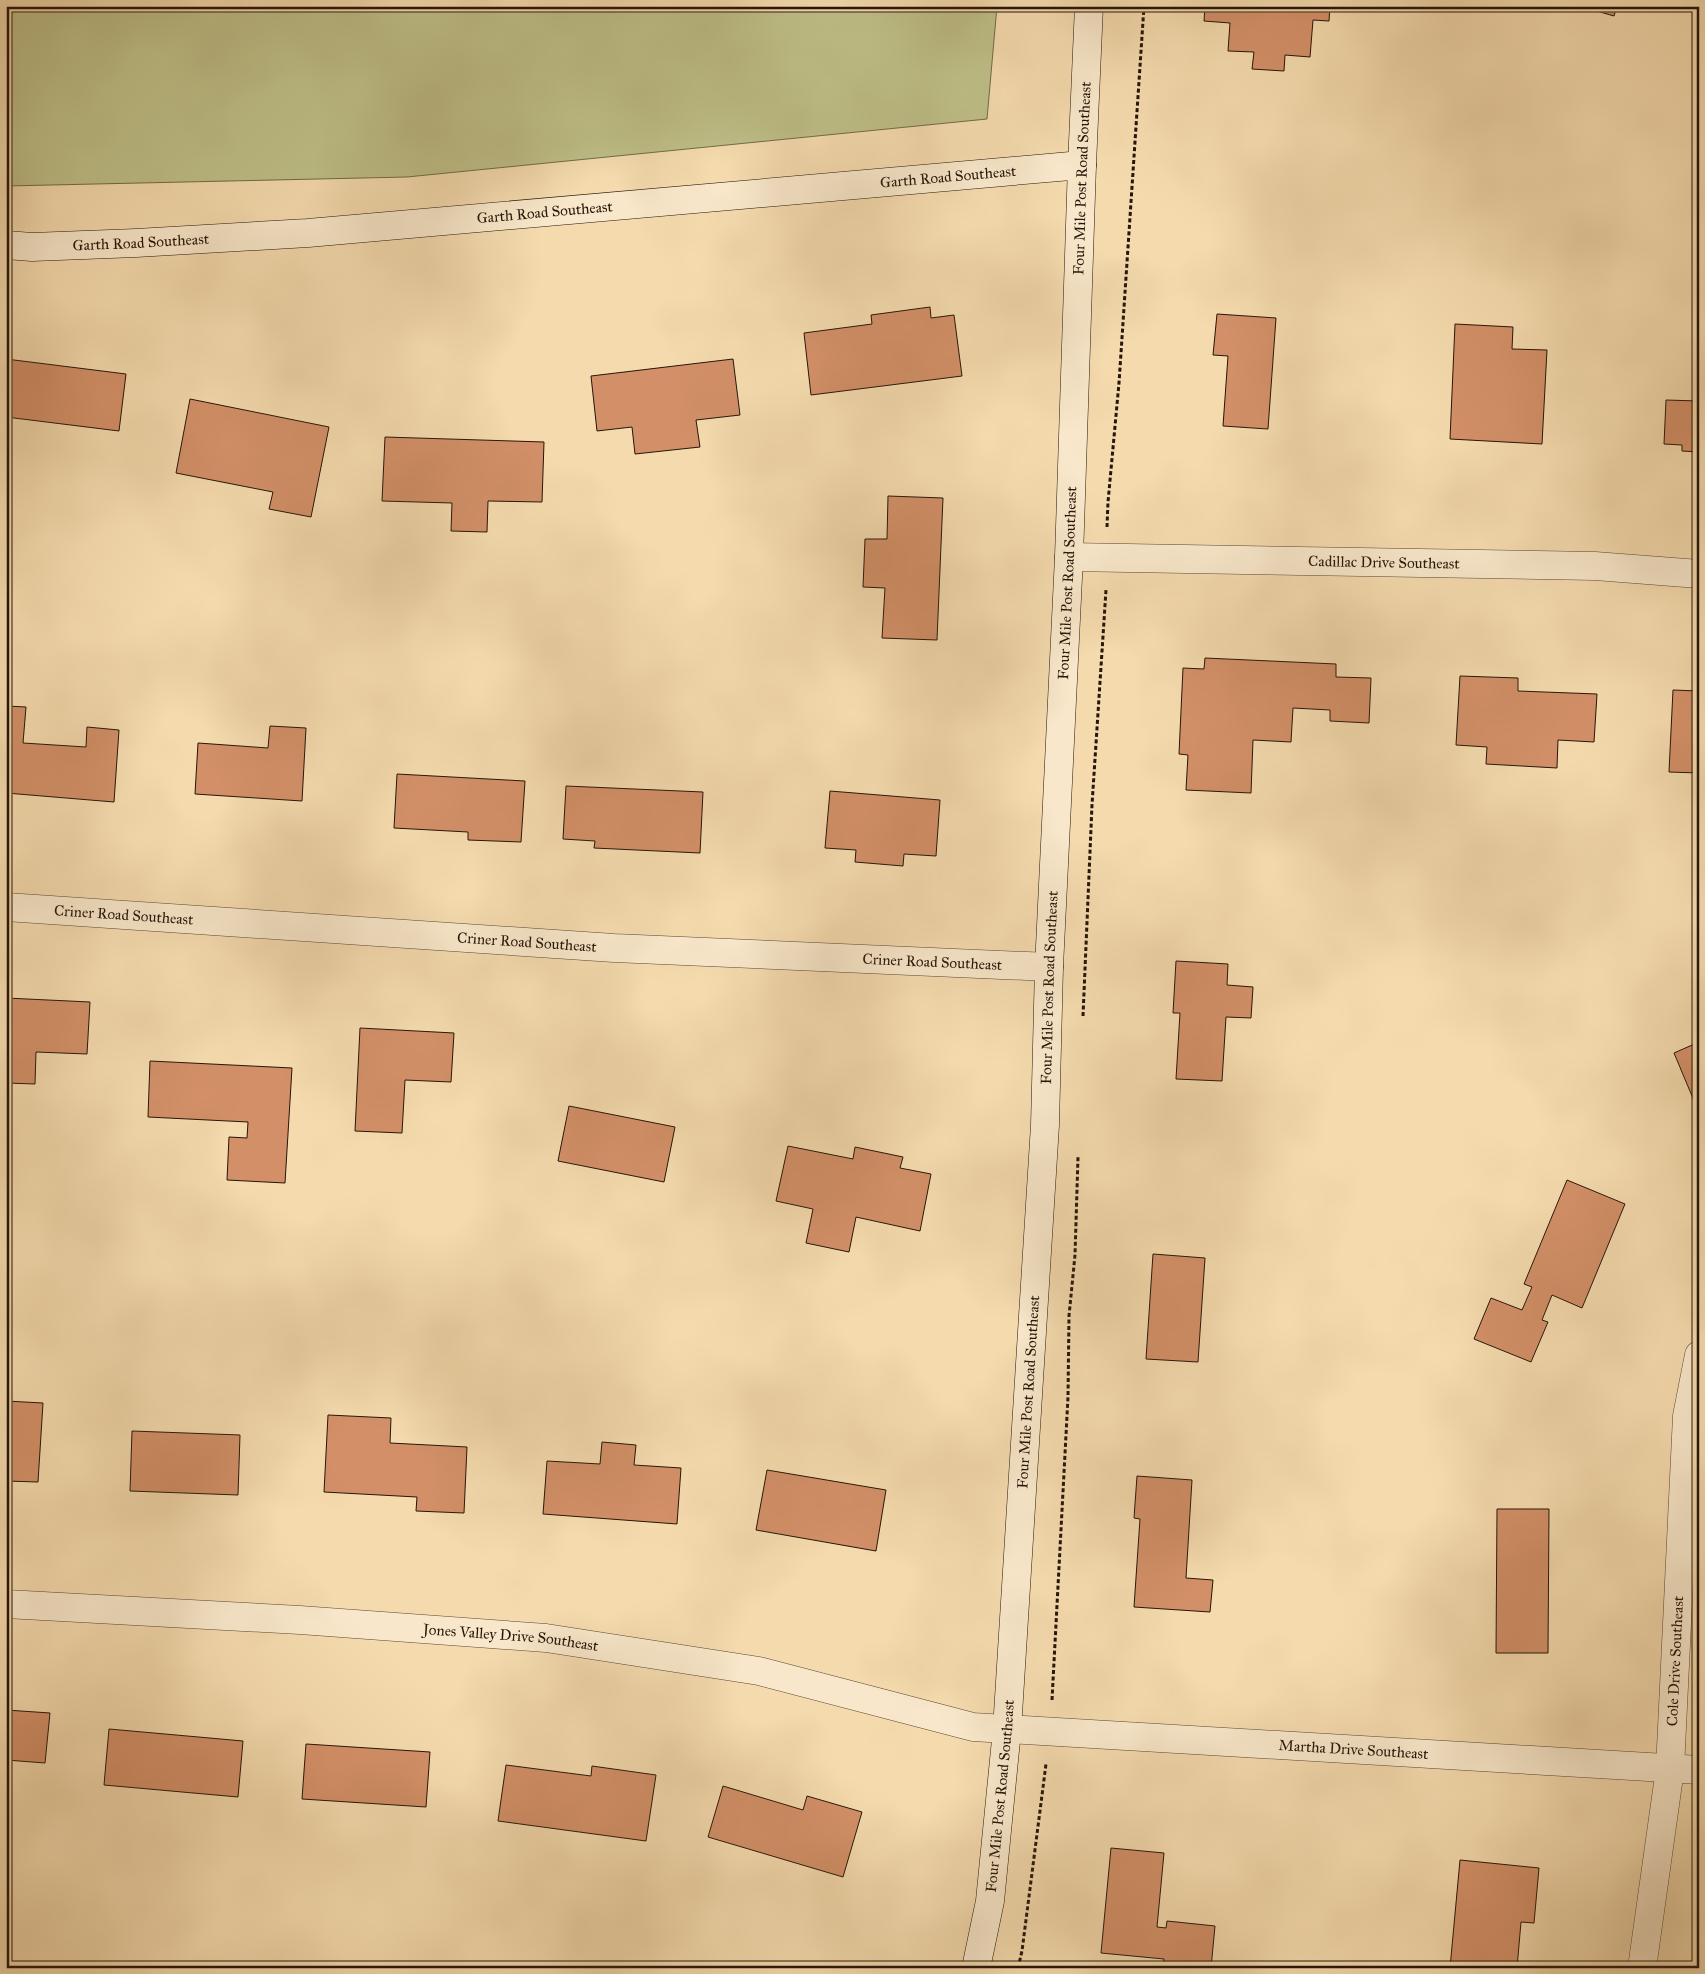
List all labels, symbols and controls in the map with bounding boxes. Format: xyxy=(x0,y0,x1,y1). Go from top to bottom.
street label: Four Mile Post Road Southeast xyxy=(1069,80,1095,275)
street label: Garth Road Southeast xyxy=(879,162,1018,192)
street label: Garth Road Southeast xyxy=(476,197,614,227)
street label: Garth Road Southeast xyxy=(72,230,210,254)
street label: Four Mile Post Road Southeast xyxy=(1054,485,1080,680)
street label: Cadillac Drive Southeast xyxy=(1308,552,1461,573)
street label: Four Mile Post Road Southeast xyxy=(1037,890,1062,1085)
street label: Criner Road Southeast xyxy=(53,901,195,929)
street label: Criner Road Southeast xyxy=(456,928,598,956)
street label: Criner Road Southeast xyxy=(862,950,1003,974)
street label: Four Mile Post Road Southeast xyxy=(1013,1294,1043,1489)
street label: Cole Drive Southeast xyxy=(1663,1595,1687,1727)
street label: Jones Valley Drive Southeast xyxy=(421,1620,600,1655)
street label: Four Mile Post Road Southeast xyxy=(982,1698,1018,1893)
street label: Martha Drive Southeast xyxy=(1278,1736,1430,1763)

